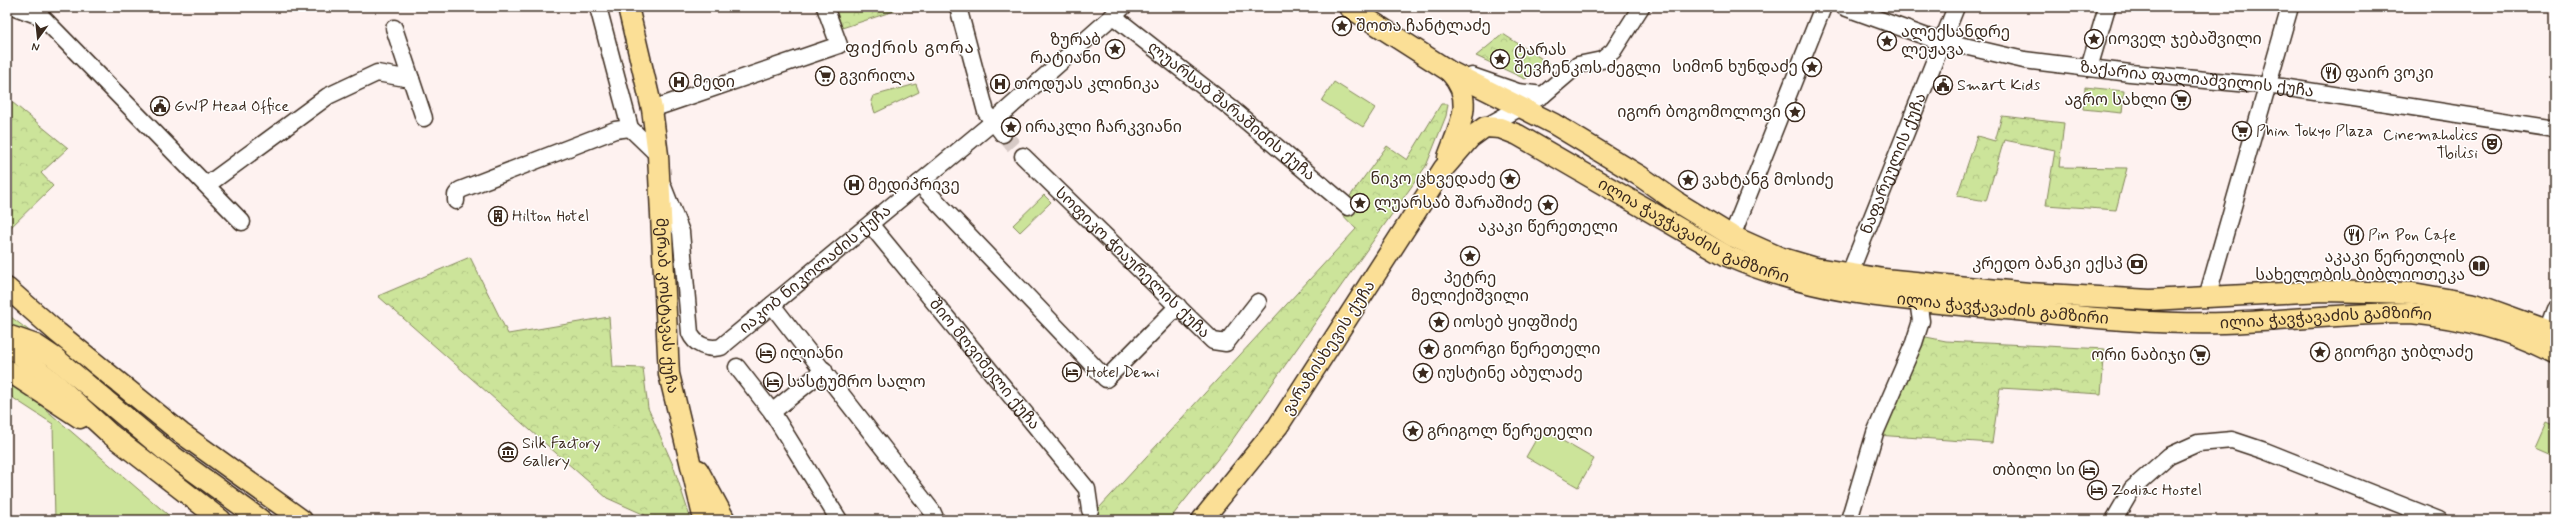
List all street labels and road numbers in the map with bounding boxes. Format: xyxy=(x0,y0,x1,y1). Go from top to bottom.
street label: ლუარსაბ შარაშიძის ქუჩა xyxy=(1143,37,1320,185)
street label: ზაქარია ფალიაშვილის ქუჩა xyxy=(2079,56,2315,102)
street label: ნაფარეულის ქუჩა xyxy=(1856,90,1931,237)
street label: ილია ჭავჭავაძის გამზირი xyxy=(1594,173,1792,288)
street label: სოფიკო ჭიაურელის ქუჩა xyxy=(1051,183,1215,343)
street label: იაკობ ნიკოლაძის ქუჩა xyxy=(735,200,895,338)
street label: მერაბ კოსტავას ქუჩა xyxy=(651,217,684,395)
street label: ვარაზისხევის ქუჩა xyxy=(1278,277,1380,419)
street label: ილია ჭავჭავაძის გამზირი xyxy=(1896,288,2110,329)
street label: შიო მღვიმელი ქუჩა xyxy=(925,294,1045,434)
street label: ილია ჭავჭავაძის გამზირი xyxy=(2219,302,2433,334)

